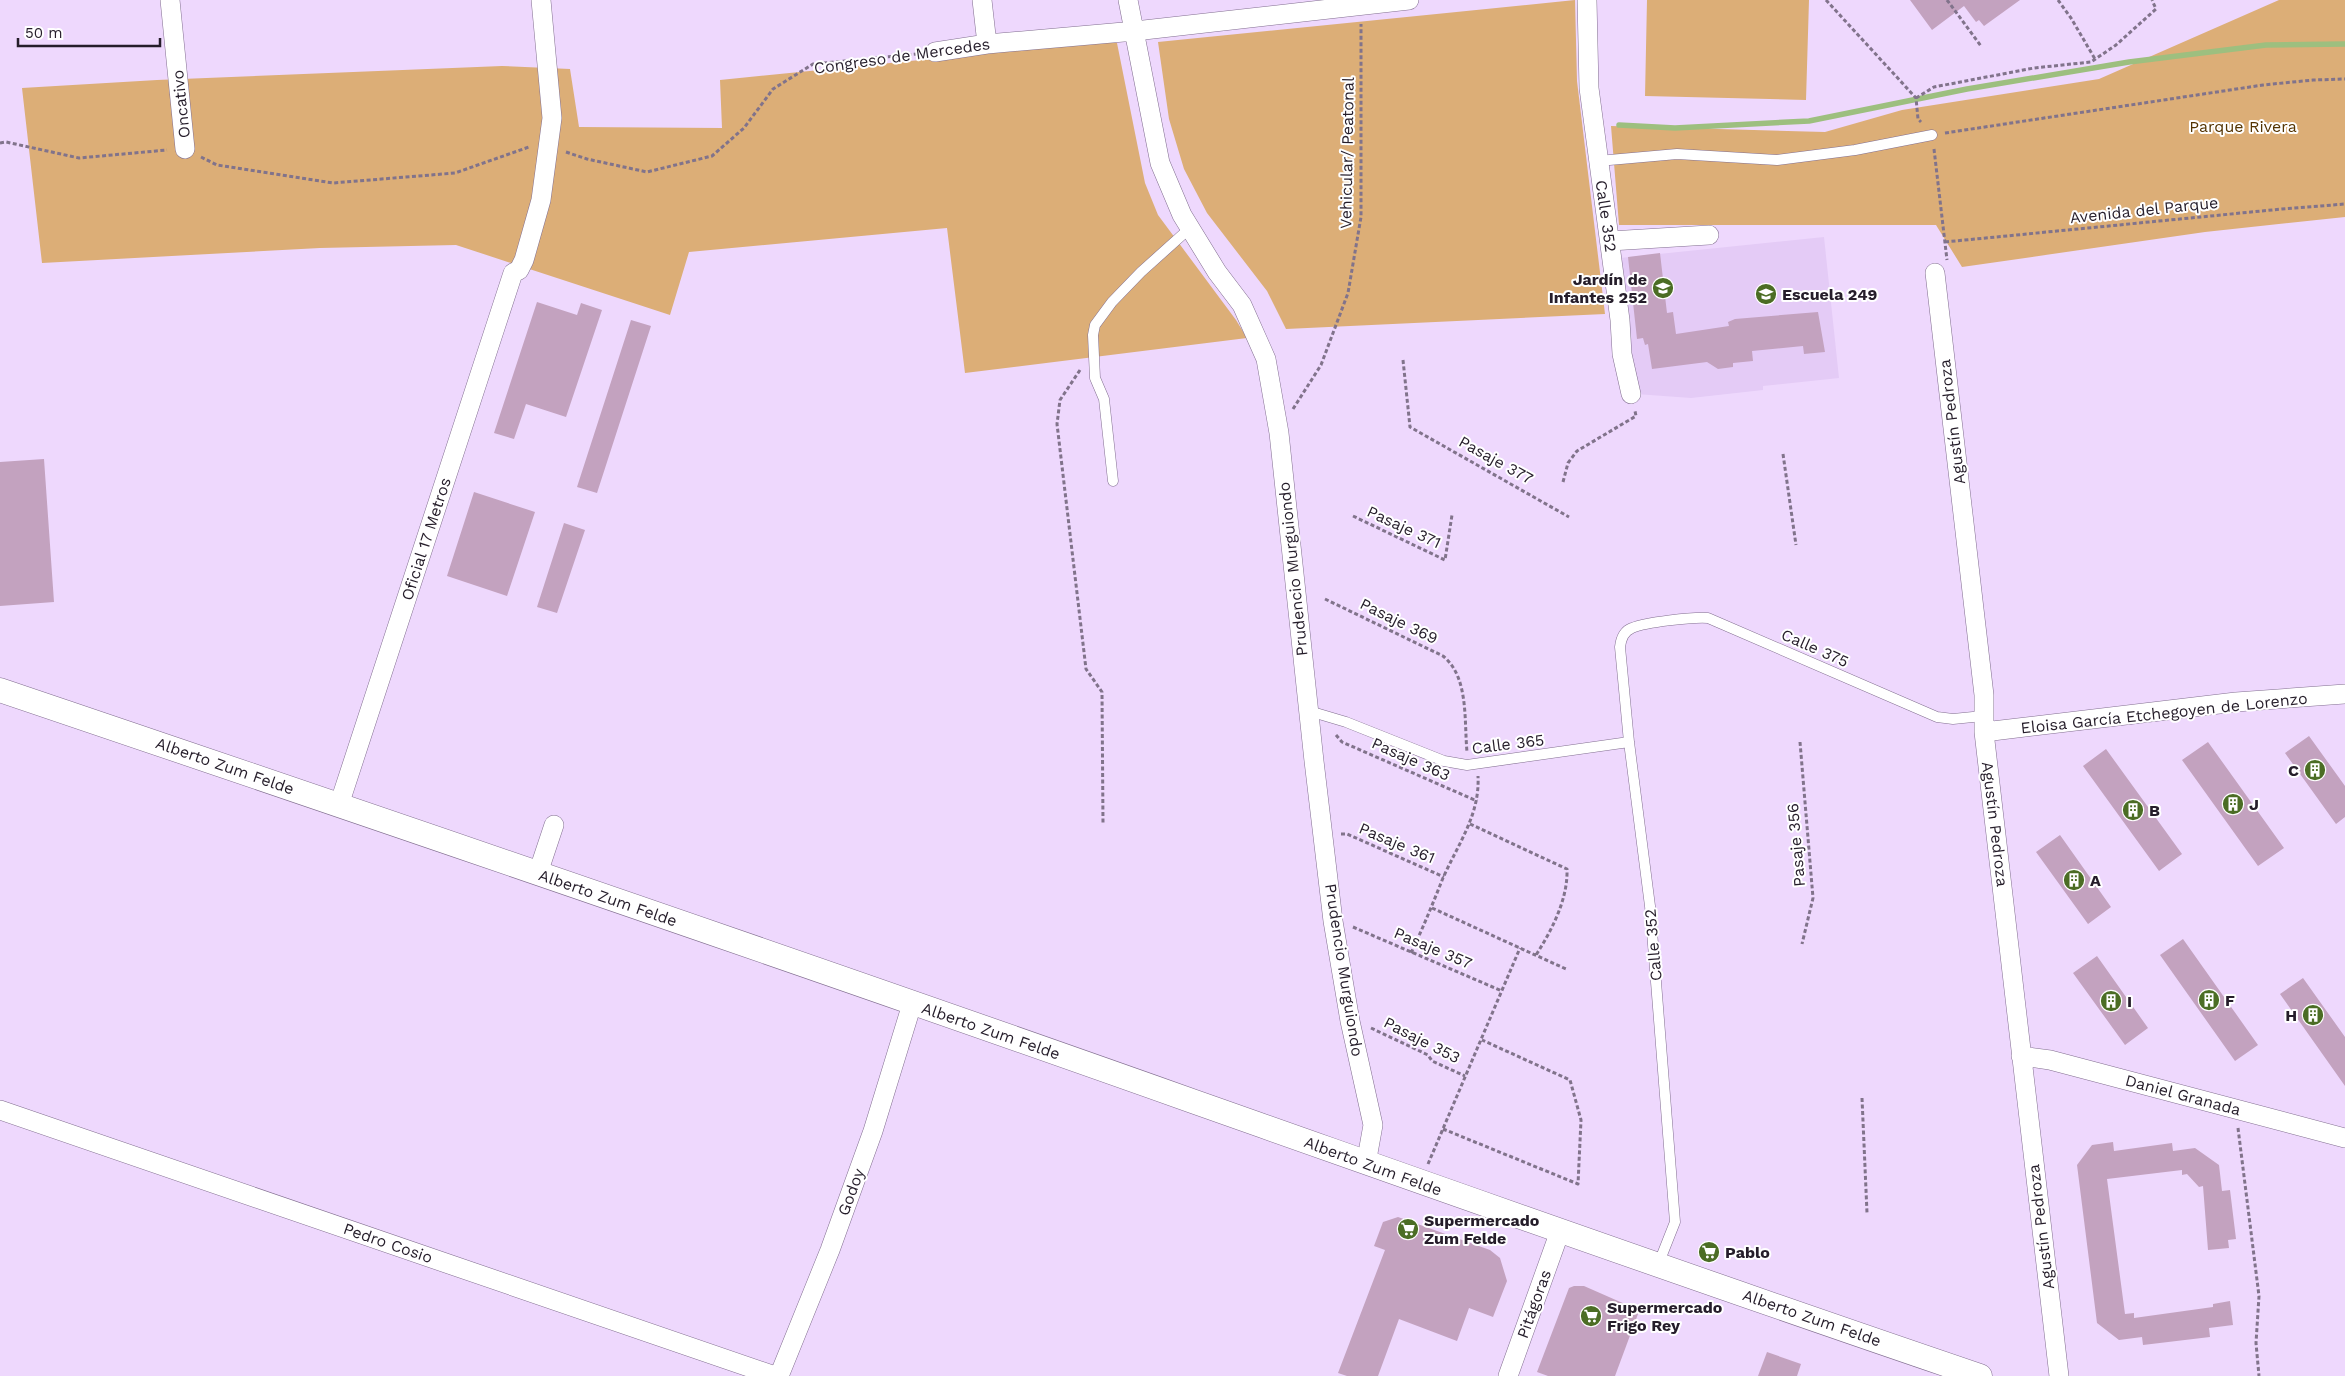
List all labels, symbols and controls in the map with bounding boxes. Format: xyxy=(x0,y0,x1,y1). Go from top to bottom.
scale bar xyxy=(18,15,160,47)
text: 50 m xyxy=(25,24,62,42)
street label: Congreso de Mercedes xyxy=(813,34,991,78)
street label: Oncativo xyxy=(168,69,194,139)
street label: Vehicular/ Peatonal xyxy=(1336,77,1358,229)
park label: Parque Rivera xyxy=(2189,117,2297,136)
street label: Calle 352 xyxy=(1592,179,1620,253)
street label: Avenida del Parque xyxy=(2069,193,2219,227)
place label: Jardín de Infantes 252 xyxy=(1549,270,1647,307)
school or university icon: Jardín de Infantes 252 xyxy=(1651,276,1675,300)
school or university icon: Escuela 249 xyxy=(1754,282,1778,306)
place label: Escuela 249 xyxy=(1782,285,1878,304)
street label: Agustín Pedroza xyxy=(1935,358,1969,486)
street label: Pasaje 377 xyxy=(1456,432,1536,488)
street label: Oficial 17 Metros xyxy=(397,475,455,603)
street label: Prudencio Murguiondo xyxy=(1274,481,1312,657)
street label: Pasaje 371 xyxy=(1364,502,1444,552)
street label: Pasaje 369 xyxy=(1357,594,1441,648)
street label: Calle 375 xyxy=(1778,625,1852,671)
street label: Eloisa García Etchegoyen de Lorenzo xyxy=(2020,688,2308,738)
street label: Calle 365 xyxy=(1471,730,1545,758)
street label: Alberto Zum Felde xyxy=(153,733,297,799)
street label: Pasaje 363 xyxy=(1369,733,1453,785)
building icon: C xyxy=(2303,758,2327,782)
street label: Agustín Pedroza xyxy=(1978,760,2012,888)
place label: C xyxy=(2288,761,2299,780)
building icon: J xyxy=(2221,792,2245,816)
place label: J xyxy=(2249,795,2259,814)
building icon: B xyxy=(2121,798,2145,822)
place label: B xyxy=(2149,801,2160,820)
street label: Pasaje 356 xyxy=(1783,803,1809,887)
street label: Pasaje 361 xyxy=(1356,819,1438,867)
street label: Alberto Zum Felde xyxy=(536,865,680,931)
building icon: A xyxy=(2062,868,2086,892)
place label: A xyxy=(2090,871,2101,890)
street label: Prudencio Murguiondo xyxy=(1321,882,1367,1058)
street label: Calle 352 xyxy=(1640,908,1666,982)
street label: Pasaje 357 xyxy=(1391,923,1475,973)
building icon: F xyxy=(2197,988,2221,1012)
building icon: I xyxy=(2099,989,2123,1013)
place label: F xyxy=(2225,991,2235,1010)
place label: I xyxy=(2127,992,2132,1011)
street label: Alberto Zum Felde xyxy=(919,998,1063,1064)
building icon: H xyxy=(2301,1003,2325,1027)
place label: H xyxy=(2285,1006,2297,1025)
street label: Pasaje 353 xyxy=(1381,1013,1463,1067)
street label: Daniel Granada xyxy=(2123,1070,2243,1120)
street label: Alberto Zum Felde xyxy=(1302,1132,1444,1200)
street label: Agustín Pedroza xyxy=(2024,1163,2058,1291)
street label: Godoy xyxy=(834,1165,869,1218)
place label: Supermercado Zum Felde xyxy=(1424,1211,1540,1248)
supermarket icon: Supermercado Zum Felde xyxy=(1396,1217,1420,1241)
street label: Pedro Cosio xyxy=(341,1219,435,1267)
supermarket icon: Pablo xyxy=(1697,1240,1721,1264)
place label: Pablo xyxy=(1725,1243,1770,1262)
street label: Pitágoras xyxy=(1513,1267,1555,1341)
street label: Alberto Zum Felde xyxy=(1740,1285,1884,1351)
place label: Supermercado Frigo Rey xyxy=(1607,1298,1723,1335)
supermarket icon: Supermercado Frigo Rey xyxy=(1579,1304,1603,1328)

